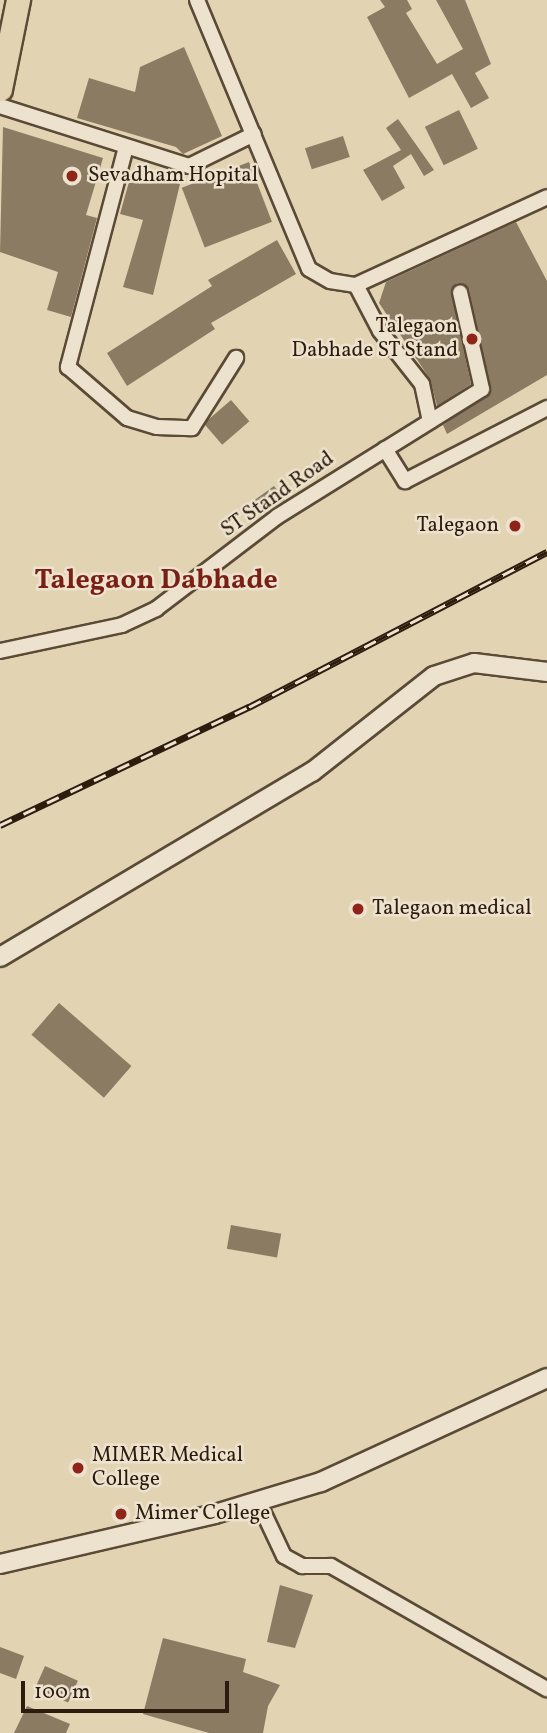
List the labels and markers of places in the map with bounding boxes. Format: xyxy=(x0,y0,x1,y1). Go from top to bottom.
place label: Sevadham Hopital xyxy=(88,163,258,189)
marker: Sevadham Hopital xyxy=(62,166,82,186)
place label: Talegaon Dabhade ST Stand xyxy=(291,314,458,364)
marker: Talegaon Dabhade ST Stand xyxy=(464,331,480,347)
place label: Talegaon xyxy=(416,513,499,539)
marker: Talegaon xyxy=(505,516,525,536)
place label: Talegaon medical xyxy=(372,896,532,922)
marker: Talegaon medical xyxy=(350,901,366,917)
place label: MIMER Medical College xyxy=(92,1443,243,1493)
marker: MIMER Medical College xyxy=(70,1460,86,1476)
place label: Mimer College xyxy=(135,1501,270,1527)
marker: Mimer College xyxy=(113,1506,129,1522)

